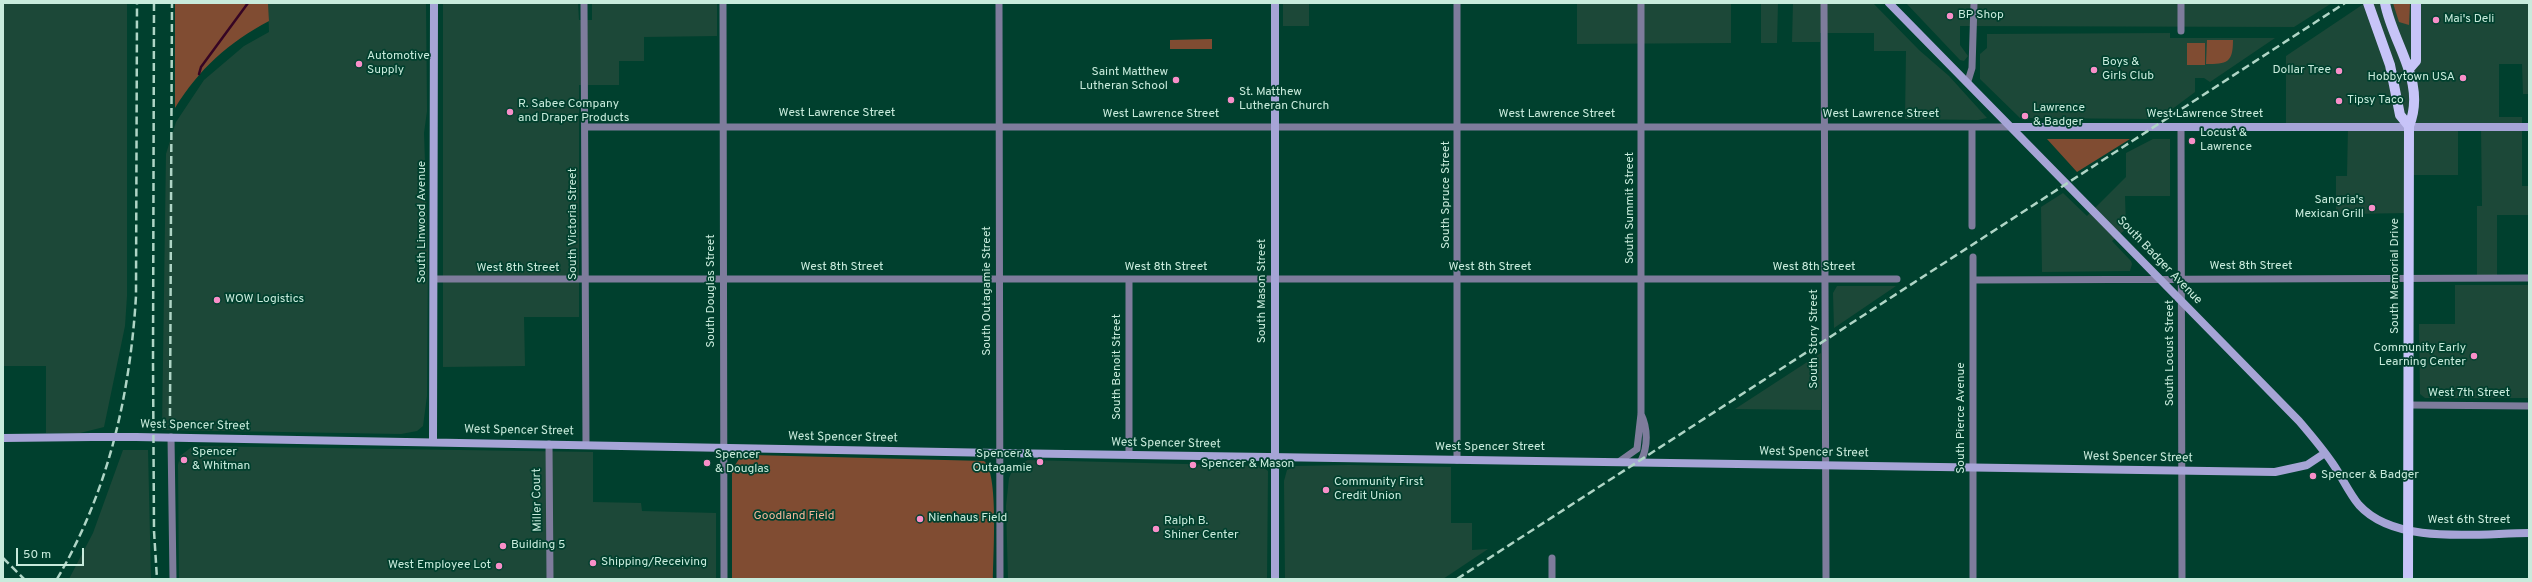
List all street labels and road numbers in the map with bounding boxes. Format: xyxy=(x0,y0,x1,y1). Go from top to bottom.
street label: West Lawrence Street xyxy=(779,107,895,121)
street label: West Lawrence Street xyxy=(1103,108,1219,122)
street label: West Lawrence Street xyxy=(1499,108,1615,122)
street label: West Lawrence Street xyxy=(1823,108,1939,122)
street label: West Lawrence Street xyxy=(2147,108,2263,122)
street label: South Spruce Street xyxy=(1440,141,1454,249)
street label: South Summit Street xyxy=(1624,152,1638,264)
street label: South Linwood Avenue xyxy=(416,161,430,283)
street label: South Victoria Street xyxy=(567,168,581,280)
street label: South Badger Avenue xyxy=(2113,214,2205,308)
street label: South Memorial Drive xyxy=(2389,218,2403,334)
street label: South Outagamie Street xyxy=(981,226,995,356)
street label: South Douglas Street xyxy=(705,234,719,348)
street label: South Mason Street xyxy=(1256,239,1270,343)
street label: West 8th Street xyxy=(2209,260,2293,274)
street label: West 8th Street xyxy=(800,261,884,275)
street label: West 8th Street xyxy=(1124,261,1208,275)
street label: West 8th Street xyxy=(1448,261,1532,275)
street label: West 8th Street xyxy=(1772,261,1856,275)
street label: West 8th Street xyxy=(476,262,560,276)
street label: South Story Street xyxy=(1808,289,1822,389)
street label: South Locust Street xyxy=(2164,300,2178,406)
street label: South Benoit Street xyxy=(1111,314,1125,420)
street label: South Pierce Avenue xyxy=(1955,362,1969,474)
street label: West 7th Street xyxy=(2428,387,2510,401)
street label: West Spencer Street xyxy=(140,418,250,434)
street label: West Spencer Street xyxy=(464,423,574,439)
street label: West Spencer Street xyxy=(788,430,898,446)
street label: West Spencer Street xyxy=(1111,436,1221,452)
street label: West Spencer Street xyxy=(1435,441,1545,455)
street label: West Spencer Street xyxy=(1759,445,1869,461)
street label: West Spencer Street xyxy=(2083,450,2193,466)
street label: Miller Court xyxy=(530,468,546,532)
street label: West 6th Street xyxy=(2427,514,2511,528)

